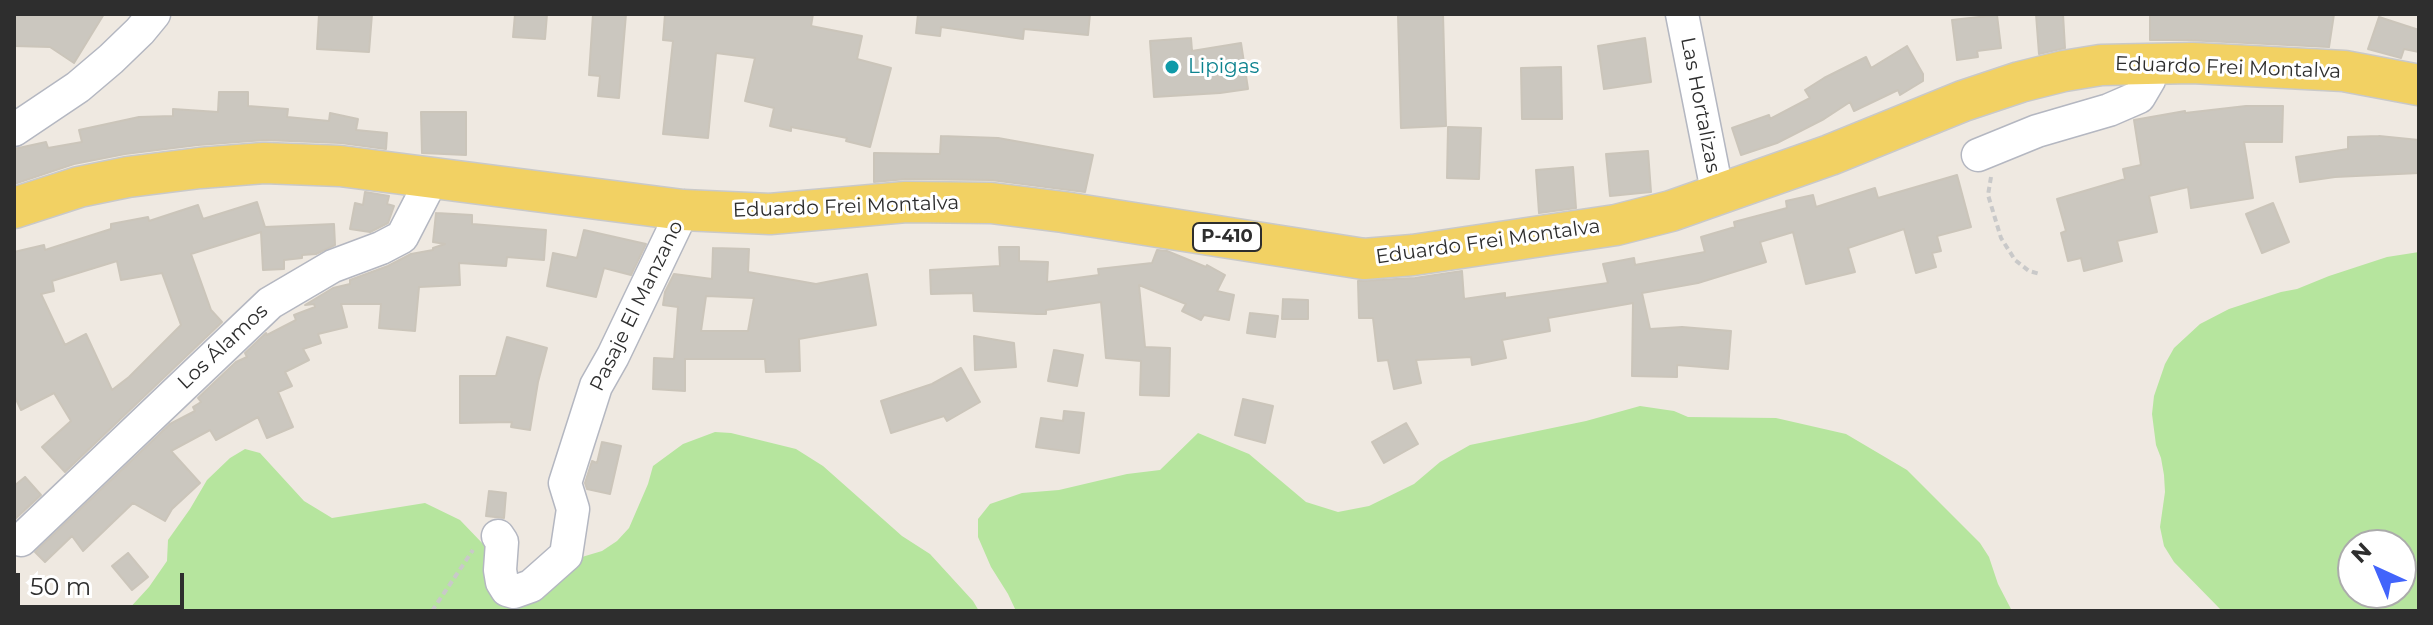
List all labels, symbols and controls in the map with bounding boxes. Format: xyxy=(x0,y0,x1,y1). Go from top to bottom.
street label: Las Hortalizas xyxy=(1675,35,1725,175)
street label: Eduardo Frei Montalva xyxy=(2114,52,2342,84)
place label: Lipigas xyxy=(1188,55,1259,79)
marker: Lipigas xyxy=(1163,58,1181,76)
street label: Eduardo Frei Montalva xyxy=(732,191,960,223)
street label: Eduardo Frei Montalva xyxy=(1374,214,1602,270)
street label: Pasaje El Manzano xyxy=(585,217,689,395)
road number: P-410 xyxy=(1193,223,1261,251)
street label: Los Álamos xyxy=(173,299,273,395)
north arrow xyxy=(2337,529,2417,609)
text: N xyxy=(2346,537,2377,569)
scale bar xyxy=(20,557,188,607)
text: 50 m xyxy=(30,572,91,601)

